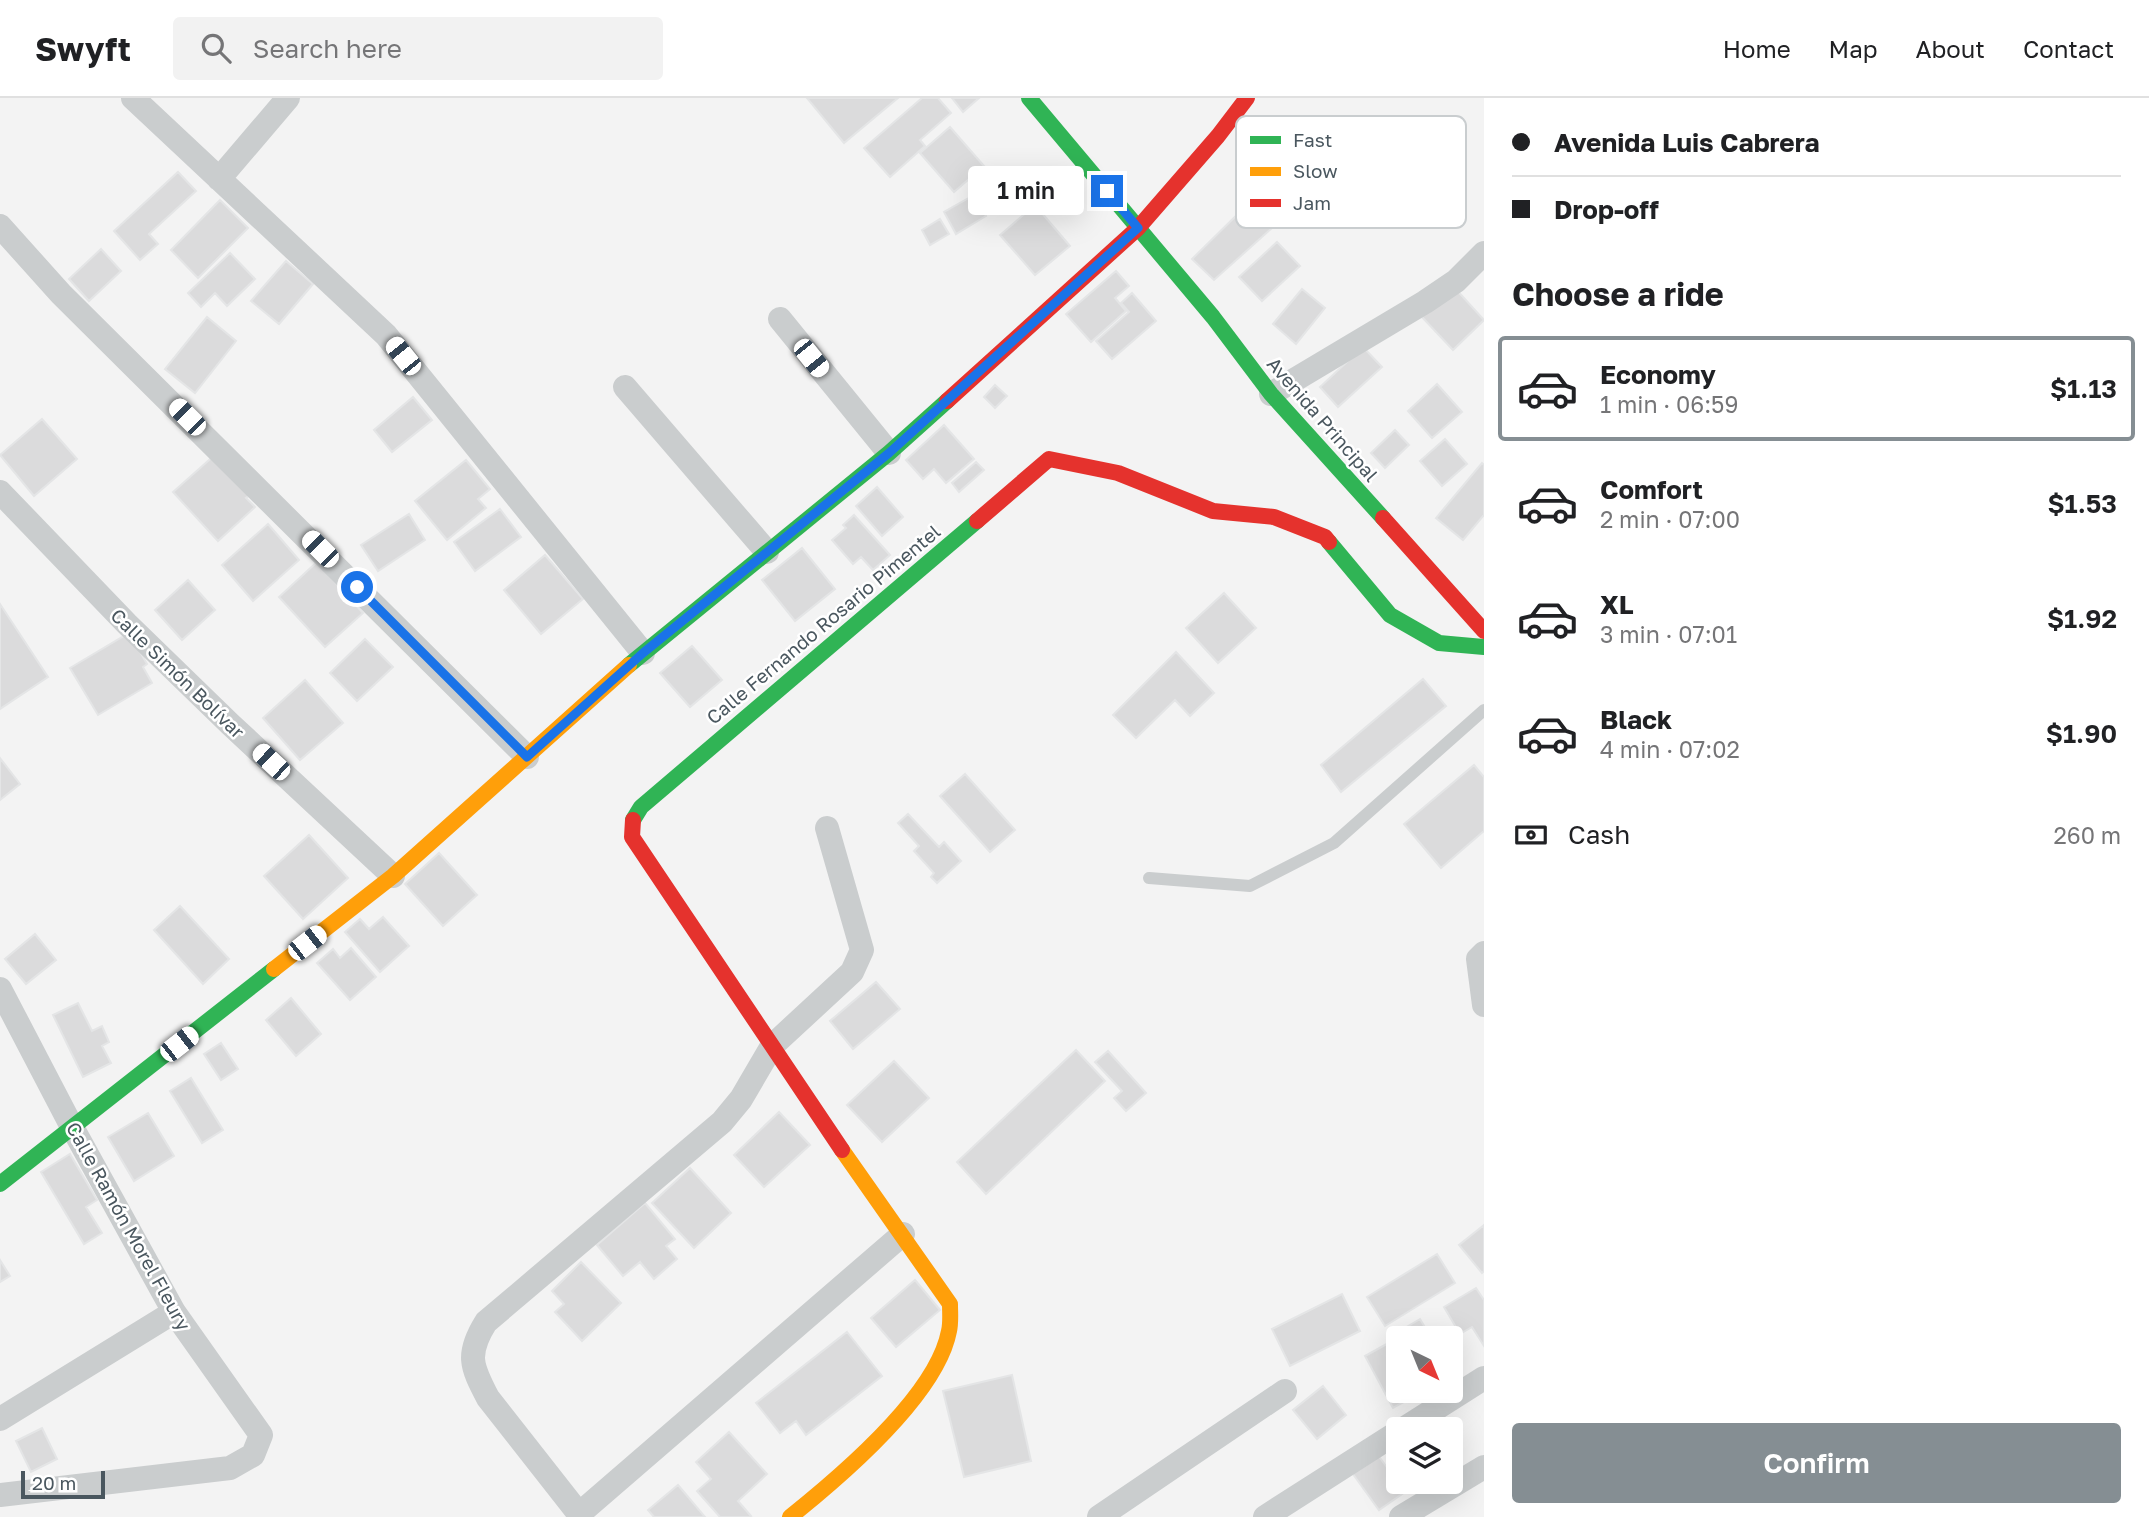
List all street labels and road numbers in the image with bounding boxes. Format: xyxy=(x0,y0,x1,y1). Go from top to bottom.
street label: Avenida Principal xyxy=(1263,352,1383,486)
street label: Calle Fernando Rosario Pimentel xyxy=(701,519,945,729)
street label: Calle Simón Bolívar xyxy=(106,603,250,743)
street label: Calle Ramón Morel Fleury xyxy=(62,1118,196,1335)

